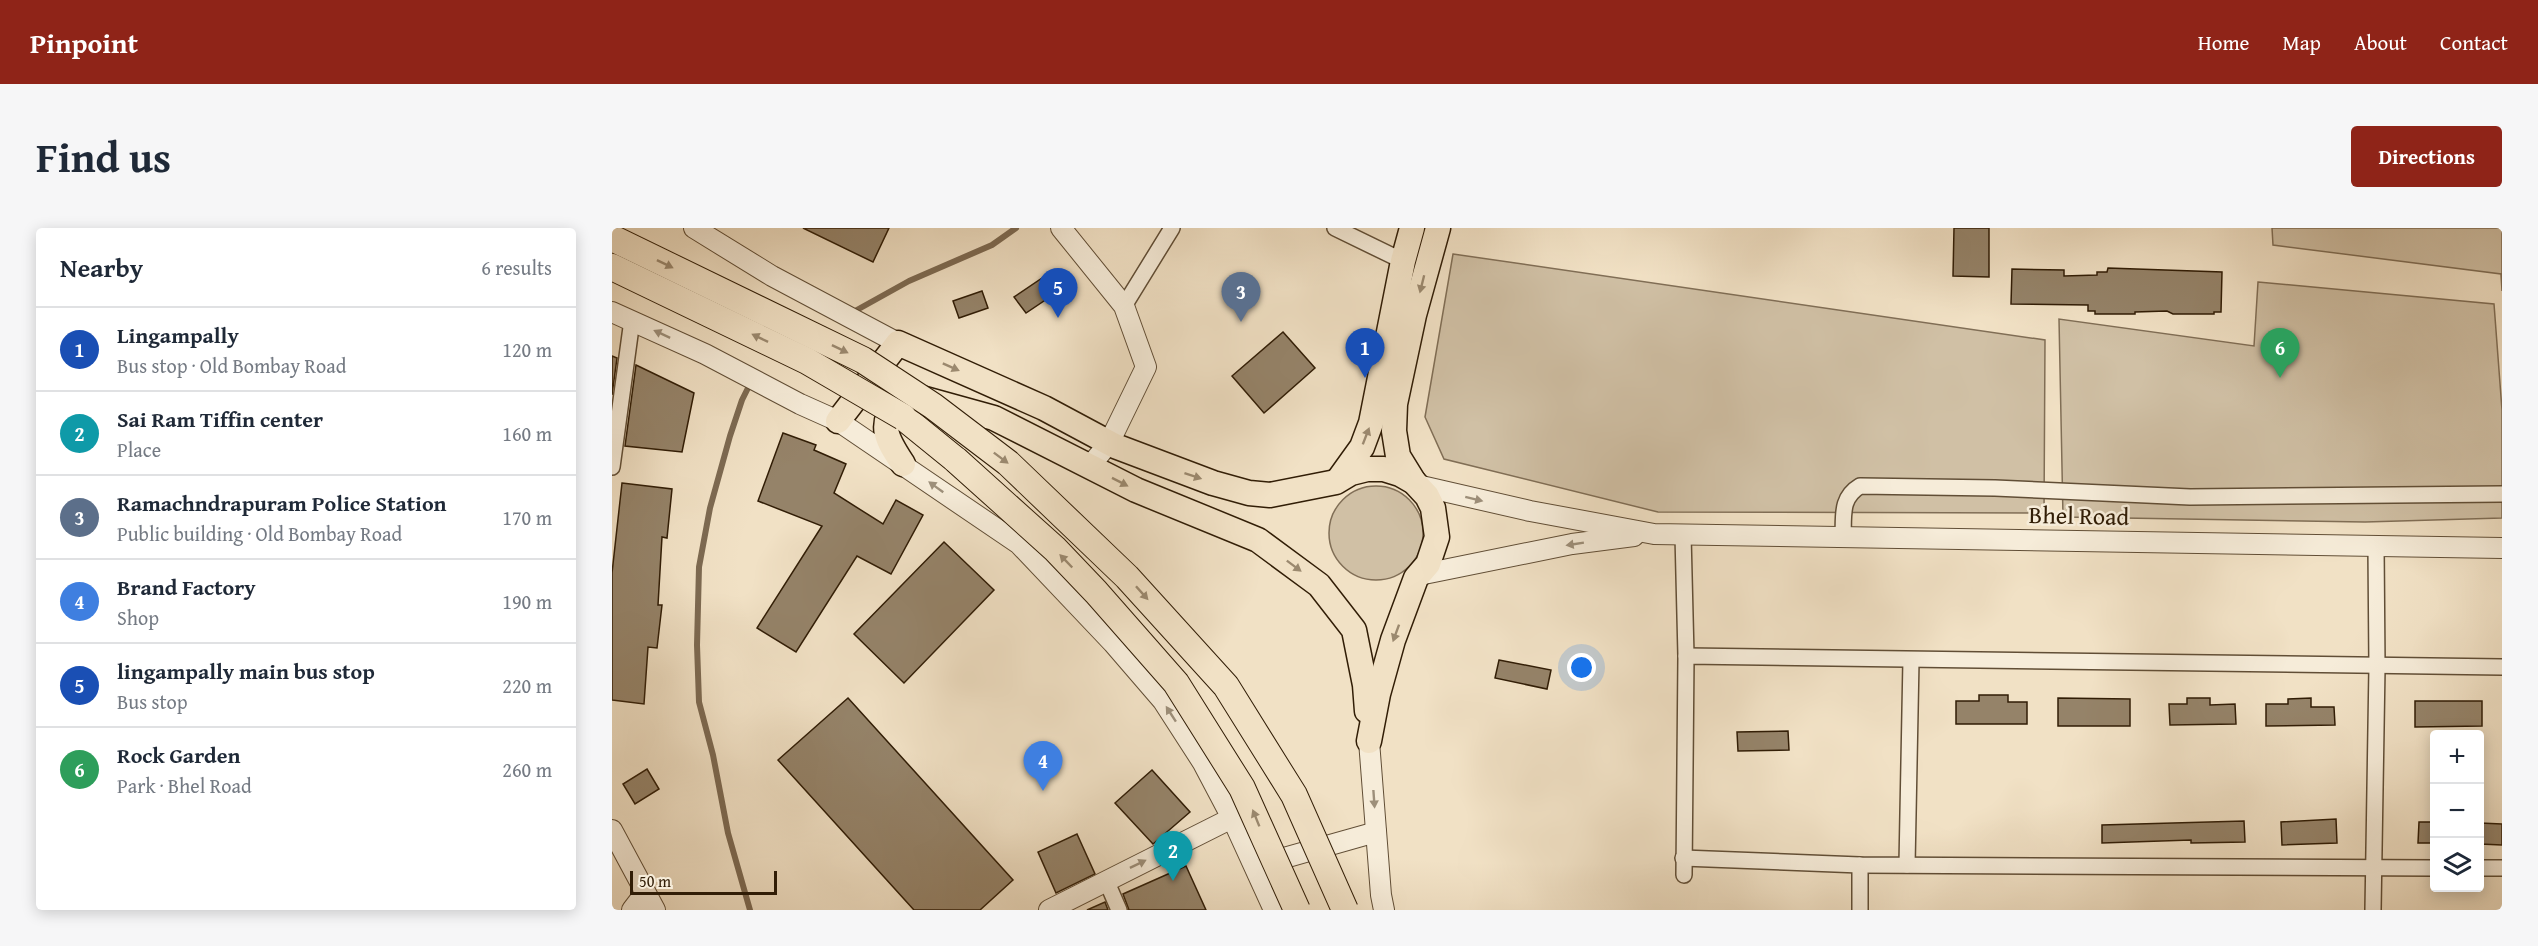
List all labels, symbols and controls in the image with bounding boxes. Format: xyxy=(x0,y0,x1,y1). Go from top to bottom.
text: Pinpoint xyxy=(30,22,138,63)
text: Home xyxy=(2198,27,2249,58)
text: Map xyxy=(2282,27,2321,58)
text: About xyxy=(2354,27,2407,58)
text: Contact xyxy=(2440,27,2508,58)
text: Find us xyxy=(36,126,171,187)
button: Directions xyxy=(2351,126,2502,187)
text: Nearby xyxy=(60,248,143,287)
text: 6 results xyxy=(481,253,552,282)
one-way arrow xyxy=(656,259,673,268)
pin: 5 xyxy=(1038,268,1078,318)
pin: 3 xyxy=(1222,272,1260,322)
one-way arrow xyxy=(1416,275,1426,293)
text: Lingampally xyxy=(117,319,239,351)
pin: 1 xyxy=(1346,328,1384,378)
pin: 6 xyxy=(2260,328,2300,378)
one-way arrow xyxy=(652,329,670,339)
one-way arrow xyxy=(751,333,768,343)
text: 1 xyxy=(74,335,85,364)
text: 120 m xyxy=(502,335,552,364)
one-way arrow xyxy=(831,344,849,354)
text: Bus stop · Old Bombay Road xyxy=(117,351,346,380)
one-way arrow xyxy=(943,362,960,371)
text: Sai Ram Tiffin center xyxy=(117,403,323,435)
text: 2 xyxy=(74,419,85,448)
text: 160 m xyxy=(502,419,552,448)
one-way arrow xyxy=(1361,426,1371,444)
text: Place xyxy=(117,435,161,464)
one-way arrow xyxy=(993,452,1009,464)
one-way arrow xyxy=(1184,472,1202,482)
one-way arrow xyxy=(1111,477,1128,486)
one-way arrow xyxy=(929,481,945,493)
text: Ramachndrapuram Police Station xyxy=(117,487,447,519)
one-way arrow xyxy=(1465,495,1483,504)
street label: Bhel Road xyxy=(2028,497,2130,534)
text: 3 xyxy=(74,503,85,532)
text: 170 m xyxy=(502,503,552,532)
text: Public building · Old Bombay Road xyxy=(117,519,402,548)
one-way arrow xyxy=(1566,539,1585,548)
one-way arrow xyxy=(1060,555,1074,569)
one-way arrow xyxy=(1286,560,1301,572)
text: Brand Factory xyxy=(117,571,256,603)
one-way arrow xyxy=(1135,585,1148,600)
text: 4 xyxy=(74,587,85,616)
text: 190 m xyxy=(502,587,552,616)
text: Shop xyxy=(117,603,159,632)
one-way arrow xyxy=(1390,624,1400,642)
your location xyxy=(1567,653,1596,682)
text: lingampally main bus stop xyxy=(117,655,375,687)
text: 5 xyxy=(74,671,85,700)
text: 220 m xyxy=(502,671,552,700)
text: Bus stop xyxy=(117,687,188,716)
one-way arrow xyxy=(1166,706,1177,722)
map controls xyxy=(2430,730,2484,892)
button: + xyxy=(2430,730,2484,784)
text: Rock Garden xyxy=(117,739,240,771)
pin: 4 xyxy=(1024,742,1062,791)
text: 6 xyxy=(74,755,85,784)
text: 260 m xyxy=(502,755,552,784)
text: Park · Bhel Road xyxy=(117,771,252,800)
button: − xyxy=(2430,784,2484,838)
one-way arrow xyxy=(1369,790,1378,809)
one-way arrow xyxy=(1251,809,1260,827)
pin: 2 xyxy=(1154,832,1192,881)
button: layers xyxy=(2430,838,2484,892)
one-way arrow xyxy=(1130,860,1147,869)
scale bar xyxy=(630,868,777,896)
text: 50 m xyxy=(639,869,671,893)

